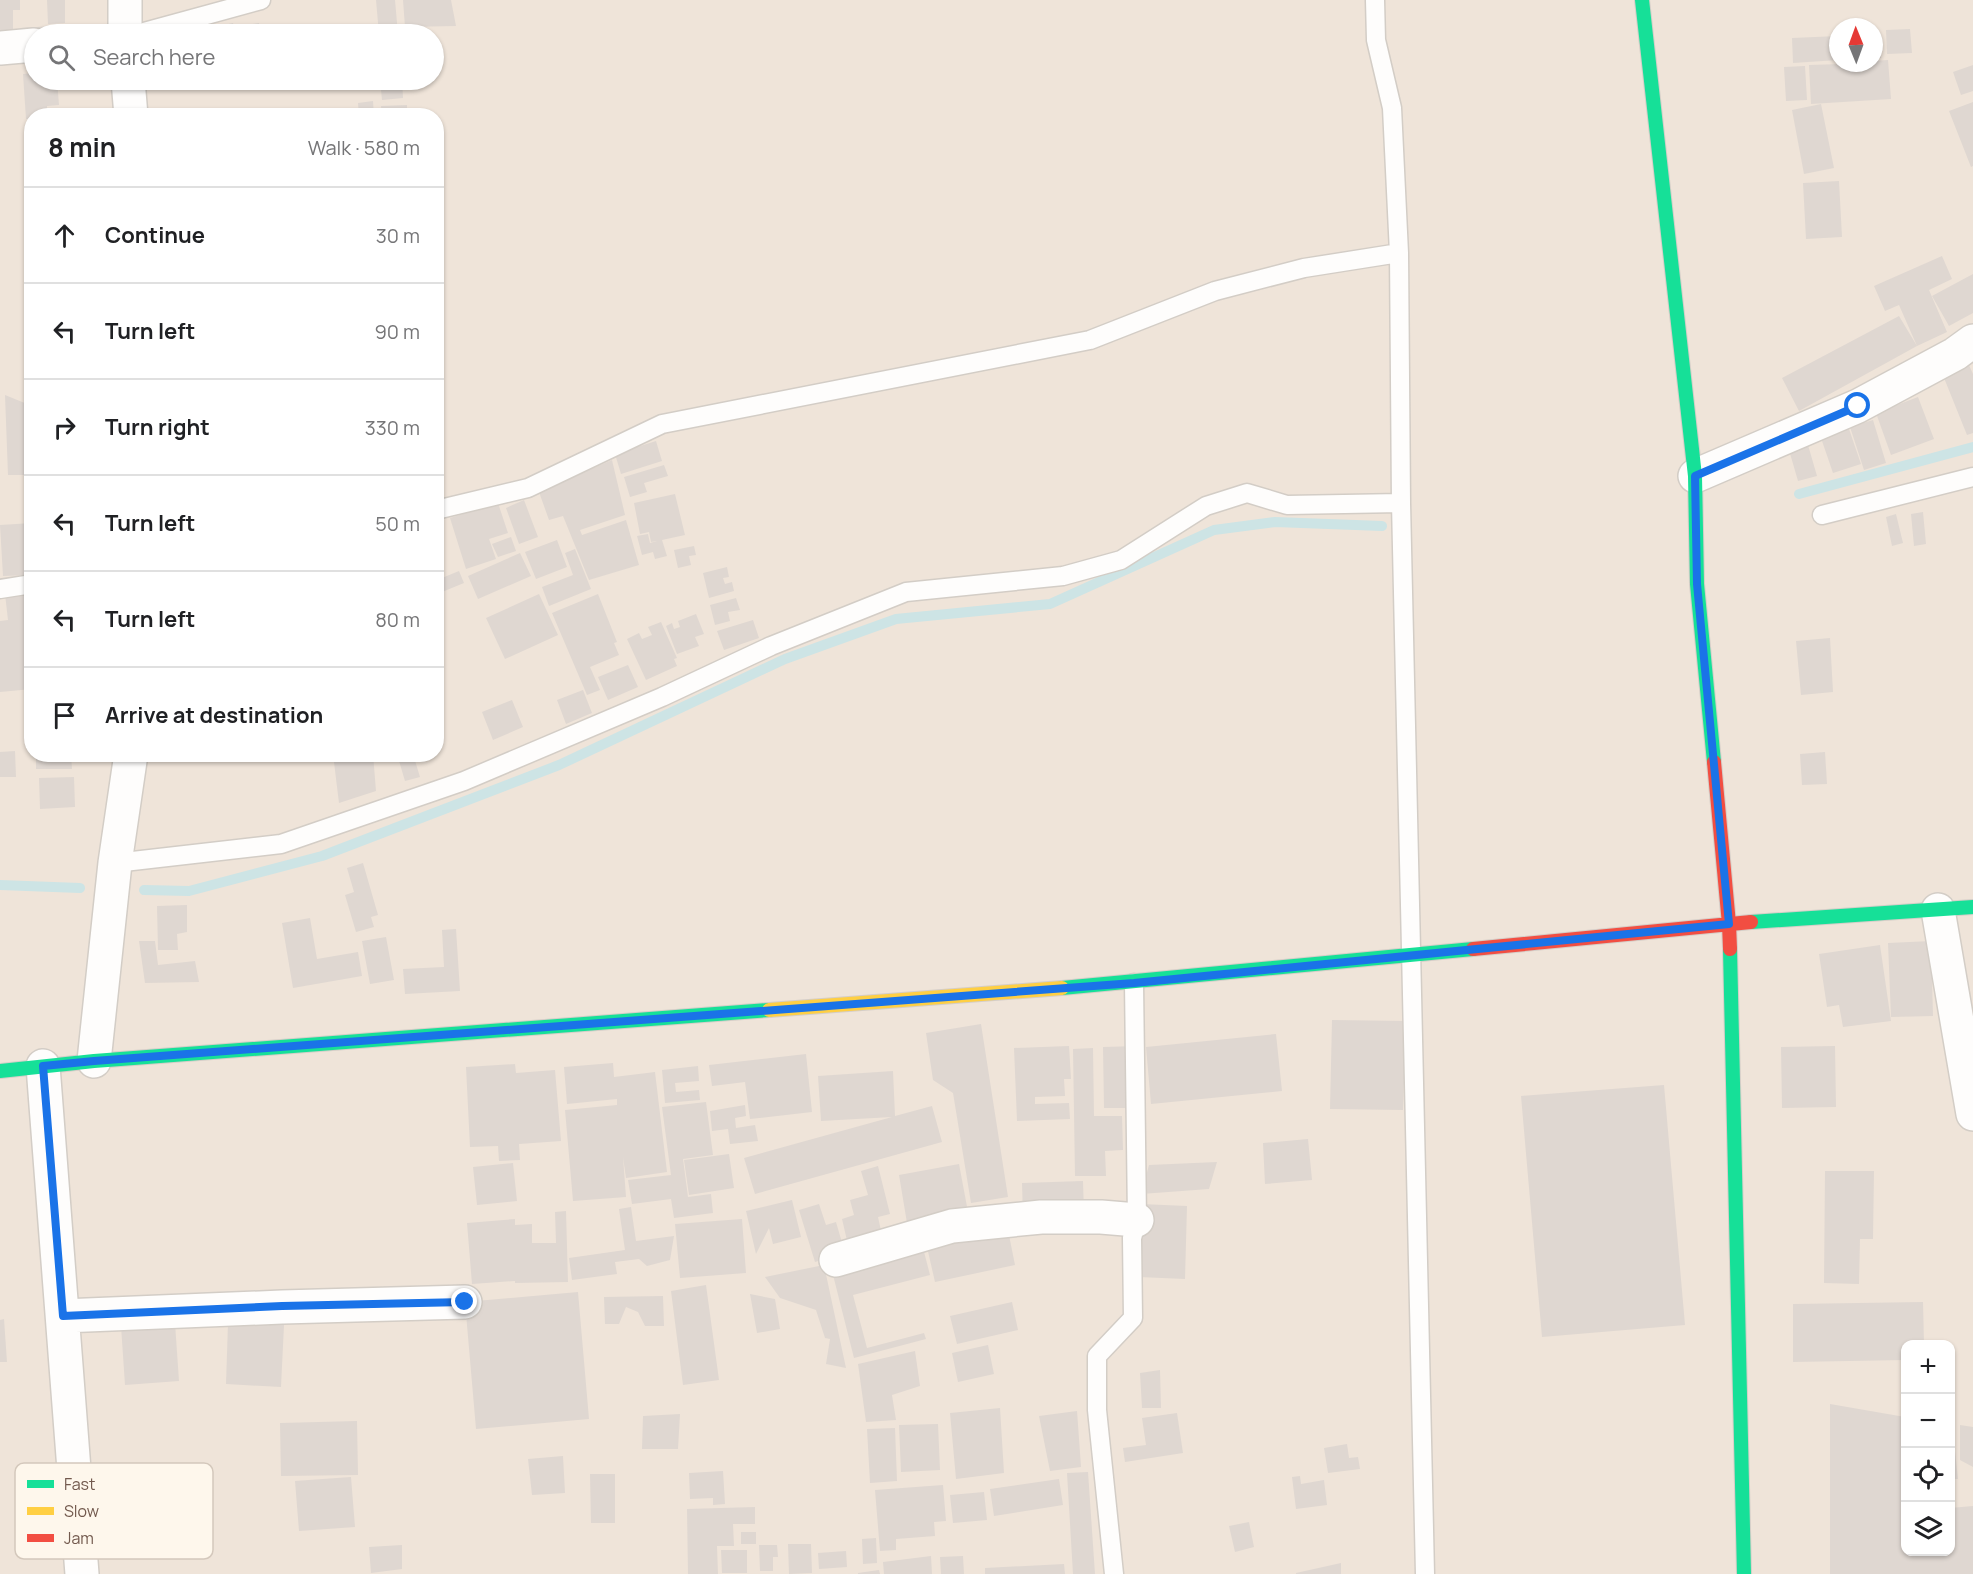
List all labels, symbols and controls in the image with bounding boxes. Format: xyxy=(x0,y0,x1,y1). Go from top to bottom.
north arrow xyxy=(1829,18,1883,72)
search box xyxy=(24,24,444,90)
icon: search xyxy=(45,41,78,74)
text: Search here xyxy=(93,42,215,72)
text: 8 min xyxy=(48,129,116,165)
text: Walk · 580 m xyxy=(308,134,420,161)
icon: ahead xyxy=(48,219,81,252)
text: Continue xyxy=(105,220,205,250)
text: 30 m xyxy=(376,222,420,249)
icon: left xyxy=(48,315,81,348)
text: Turn left xyxy=(105,316,195,346)
text: 90 m xyxy=(374,318,420,345)
route start xyxy=(1844,392,1870,418)
icon: right xyxy=(48,411,81,444)
text: Turn right xyxy=(105,412,210,442)
text: 330 m xyxy=(365,414,420,441)
icon: left xyxy=(48,507,81,540)
text: Turn left xyxy=(105,508,195,538)
text: 50 m xyxy=(375,510,420,537)
icon: left xyxy=(48,603,81,636)
text: Turn left xyxy=(105,604,195,634)
text: 80 m xyxy=(375,606,420,633)
icon: arrive xyxy=(48,699,81,732)
text: Arrive at destination xyxy=(105,700,323,730)
route end xyxy=(451,1288,477,1314)
map controls xyxy=(1901,1340,1955,1556)
button: + xyxy=(1901,1340,1955,1394)
button: − xyxy=(1901,1394,1955,1448)
button: locate xyxy=(1901,1448,1955,1502)
legend xyxy=(15,1463,213,1559)
text: Fast xyxy=(64,1473,95,1495)
text: Slow xyxy=(64,1500,99,1522)
button: layers xyxy=(1901,1502,1955,1556)
text: Jam xyxy=(64,1527,94,1549)

